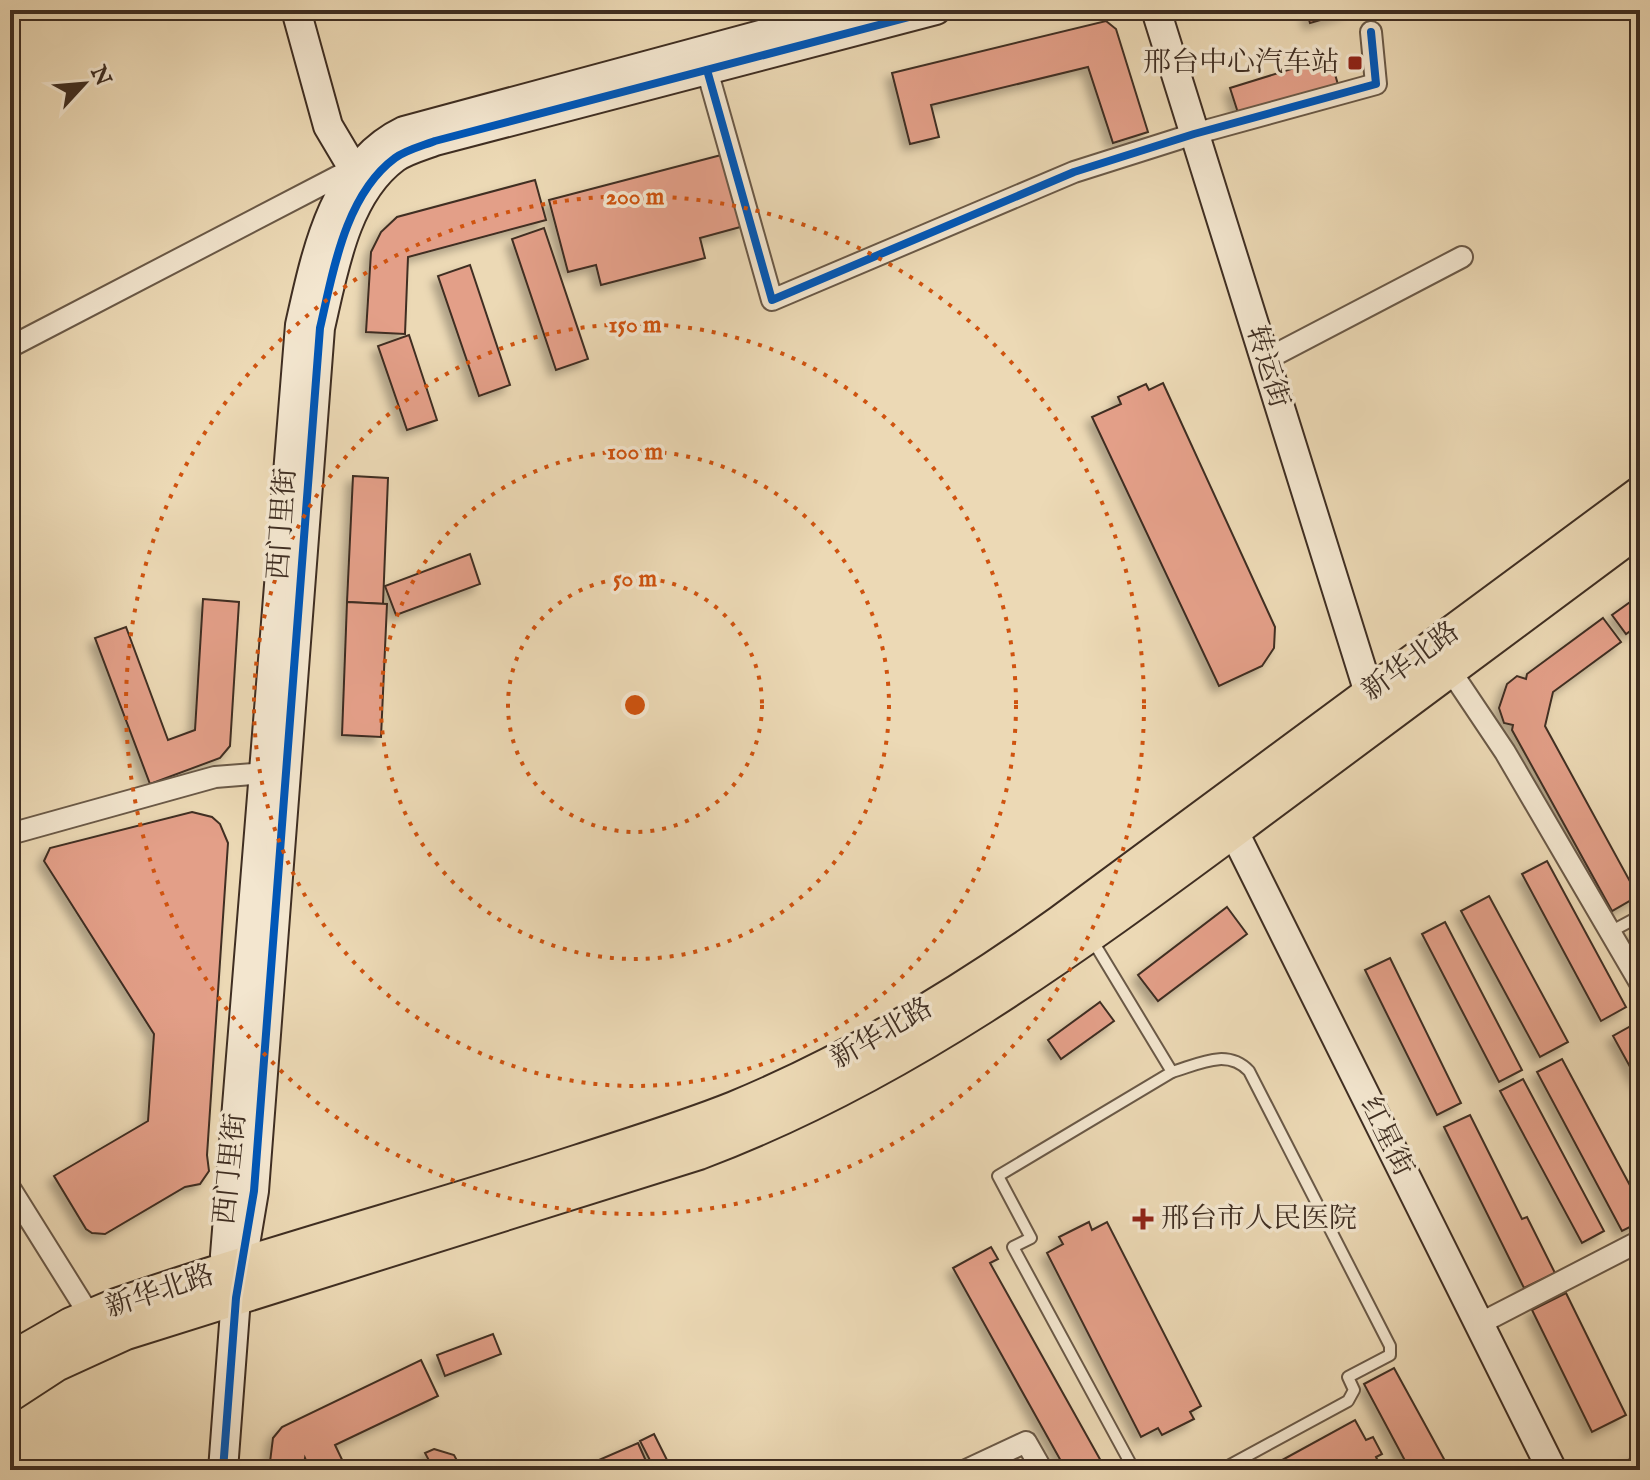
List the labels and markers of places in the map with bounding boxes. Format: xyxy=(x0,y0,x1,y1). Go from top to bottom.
place label: 邢台中心汽车站 xyxy=(1143,46,1339,81)
marker: 邢台中心汽车站 xyxy=(1346,54,1364,72)
centre of rings xyxy=(621,691,649,719)
place label: 邢台市人民医院 xyxy=(1161,1202,1357,1237)
marker: 邢台市人民医院 xyxy=(1132,1208,1154,1230)

